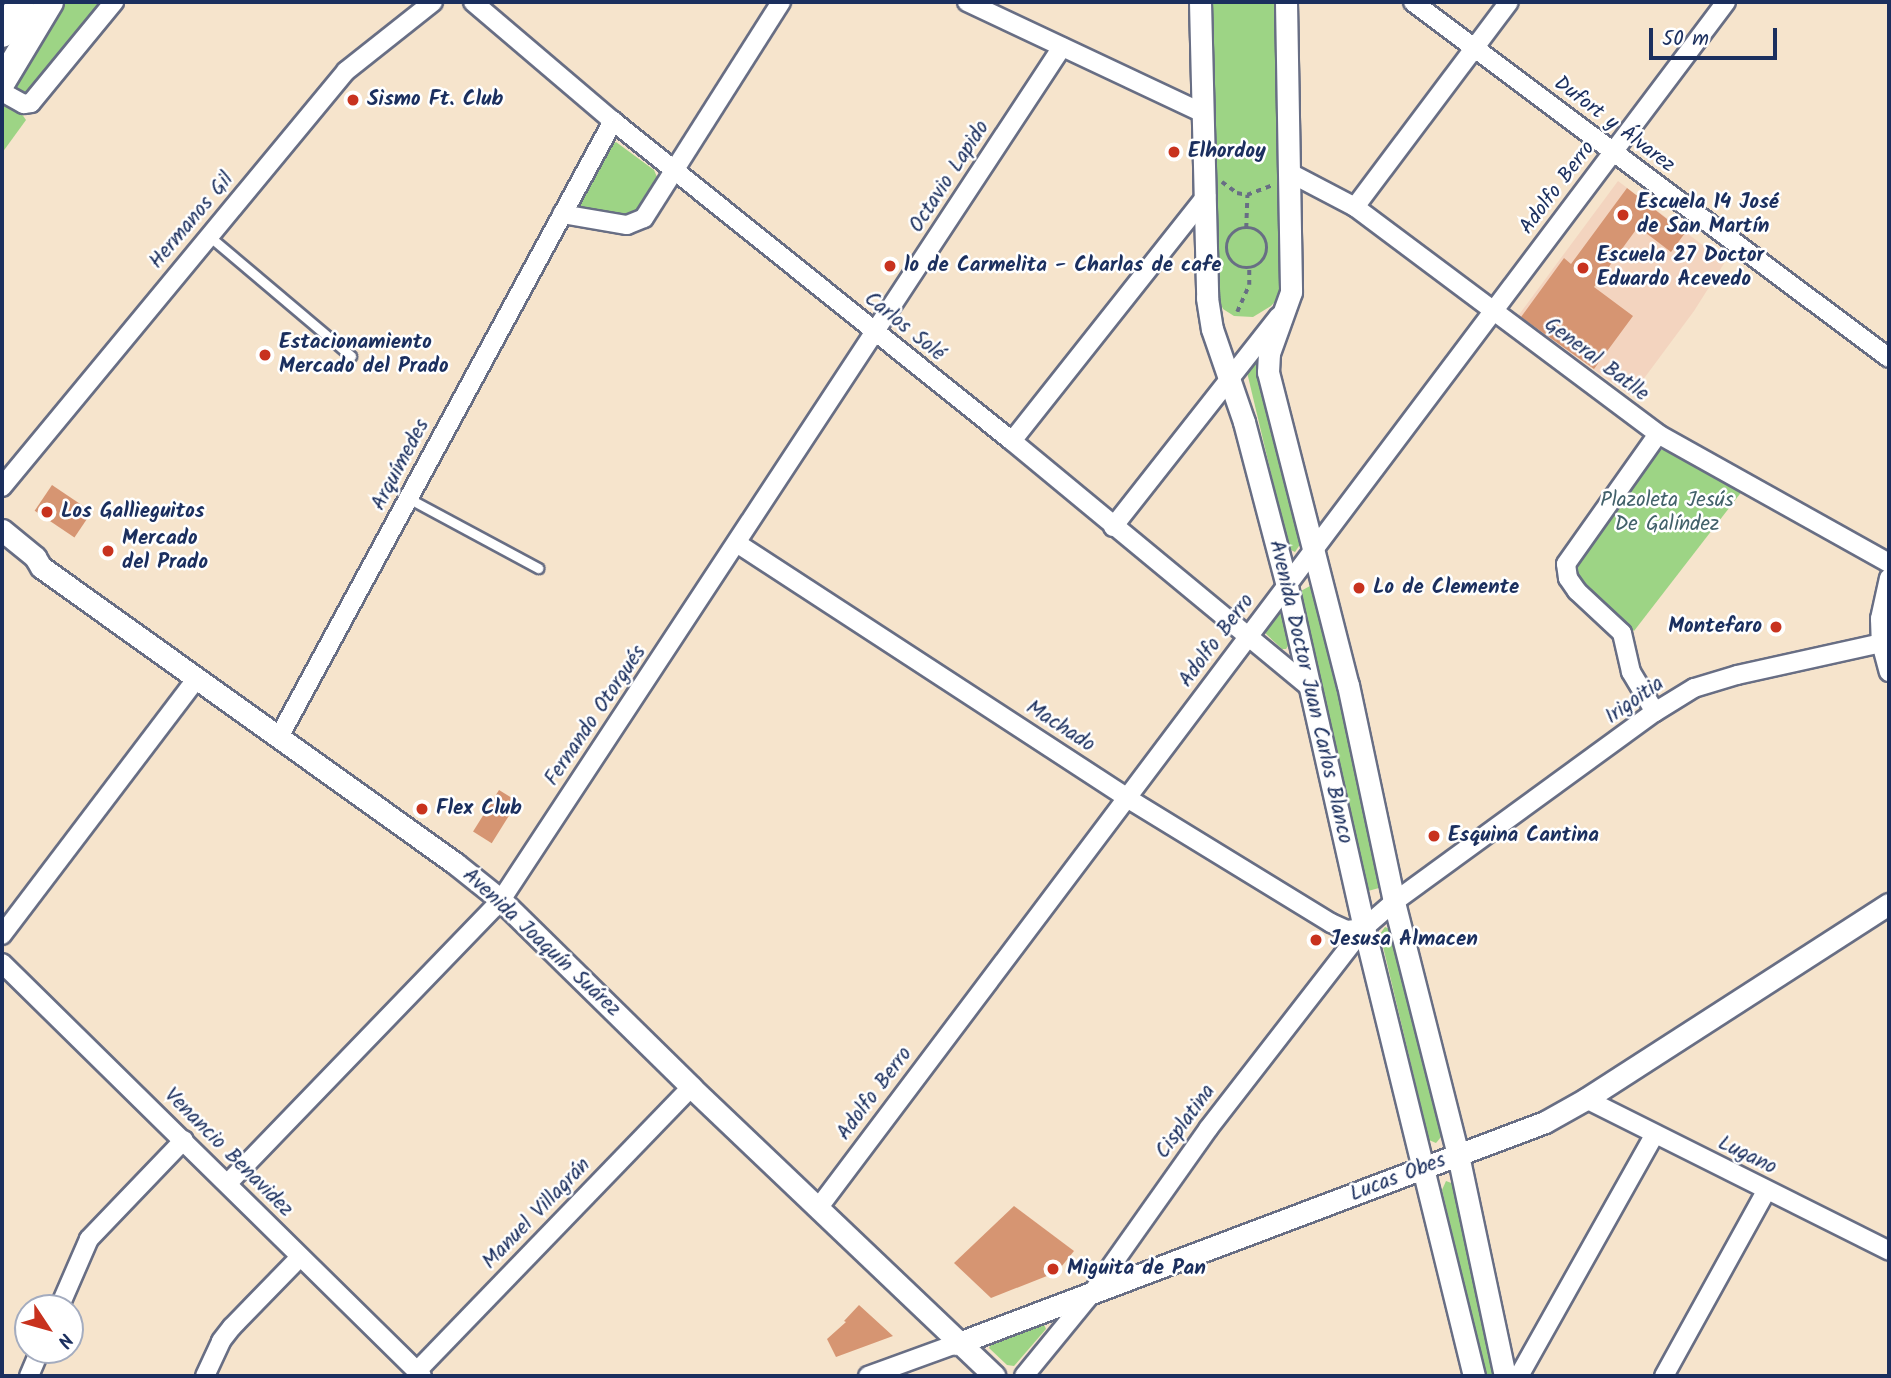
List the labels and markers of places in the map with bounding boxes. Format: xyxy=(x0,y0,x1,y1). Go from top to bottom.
place label: Sismo Ft. Club xyxy=(367,87,503,113)
marker: Sismo Ft. Club xyxy=(345,92,361,108)
place label: Elhordoy xyxy=(1188,139,1266,165)
marker: Elhordoy xyxy=(1166,144,1182,160)
place label: Escuela 14 José de San Martín xyxy=(1637,190,1778,240)
marker: Escuela 14 José de San Martín xyxy=(1615,207,1631,223)
place label: Escuela 27 Doctor Eduardo Acevedo xyxy=(1597,243,1764,293)
place label: lo de Carmelita - Charlas de cafe xyxy=(904,253,1221,279)
marker: lo de Carmelita - Charlas de cafe xyxy=(882,258,898,274)
marker: Escuela 27 Doctor Eduardo Acevedo xyxy=(1575,260,1591,276)
place label: Estacionamiento Mercado del Prado xyxy=(279,330,449,380)
marker: Estacionamiento Mercado del Prado xyxy=(257,347,273,363)
place label: Los Gallieguitos xyxy=(61,499,205,525)
marker: Los Gallieguitos xyxy=(39,504,55,520)
place label: Mercado del Prado xyxy=(122,526,208,576)
marker: Mercado del Prado xyxy=(100,543,116,559)
place label: Lo de Clemente xyxy=(1373,575,1519,601)
marker: Lo de Clemente xyxy=(1351,580,1367,596)
place label: Montefaro xyxy=(1668,614,1762,640)
marker: Montefaro xyxy=(1768,619,1784,635)
place label: Flex Club xyxy=(436,796,522,822)
marker: Flex Club xyxy=(414,801,430,817)
place label: Esquina Cantina xyxy=(1448,823,1599,849)
marker: Esquina Cantina xyxy=(1426,828,1442,844)
place label: Jesusa Almacen xyxy=(1330,927,1478,953)
marker: Jesusa Almacen xyxy=(1308,932,1324,948)
place label: Miguita de Pan xyxy=(1067,1256,1206,1282)
marker: Miguita de Pan xyxy=(1045,1261,1061,1277)

